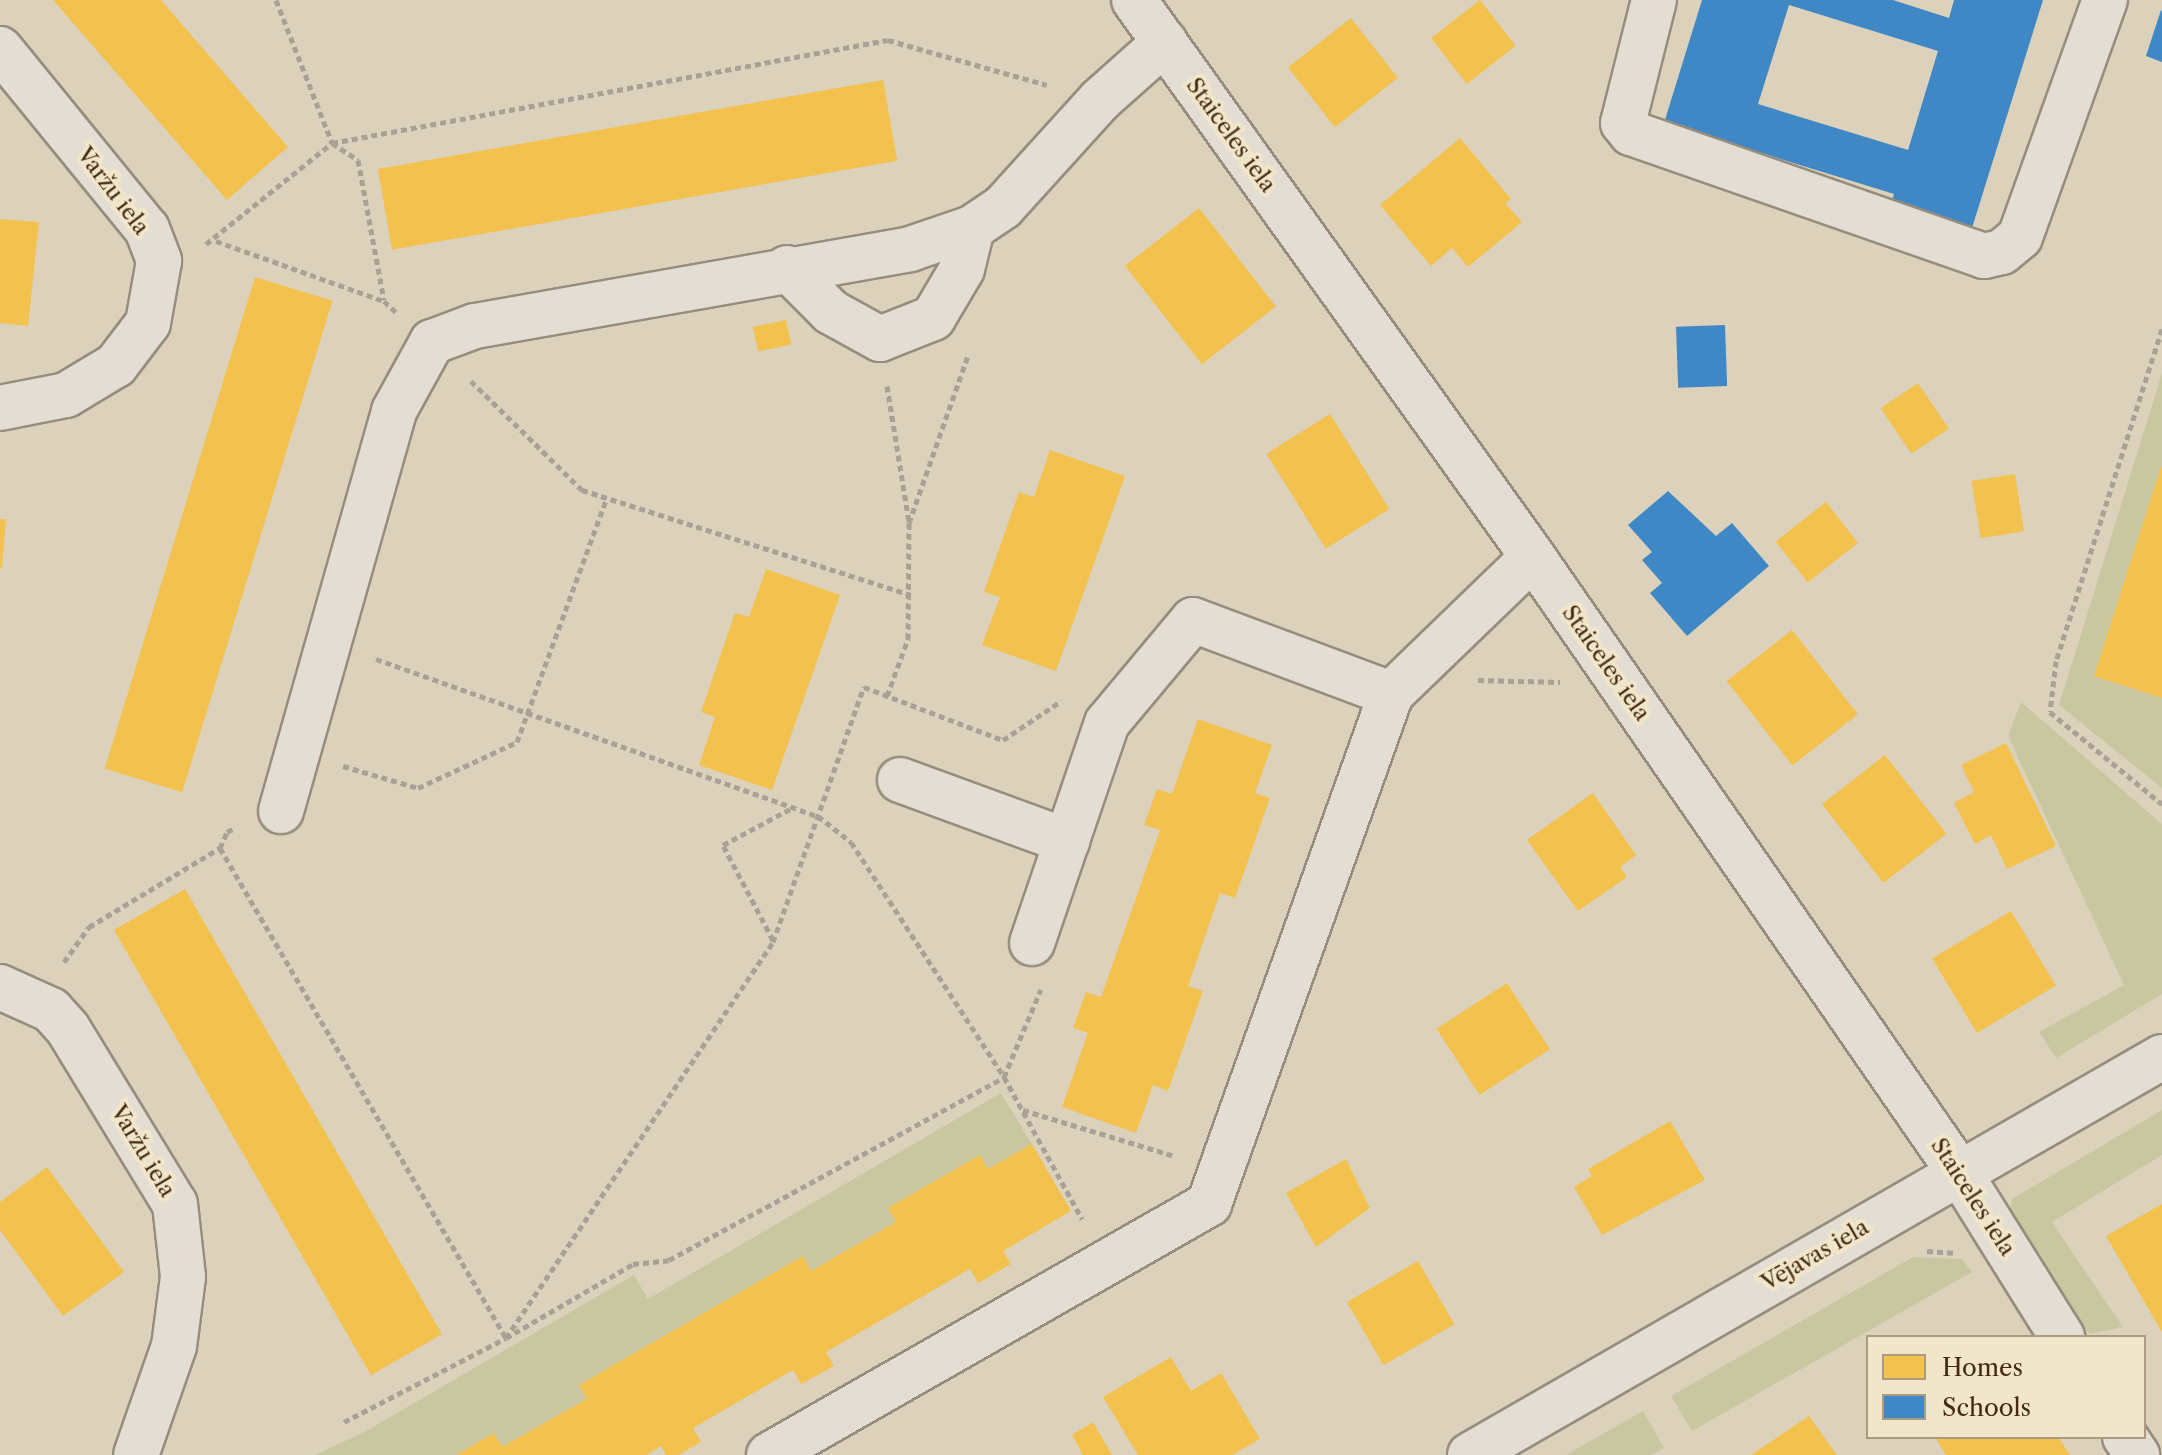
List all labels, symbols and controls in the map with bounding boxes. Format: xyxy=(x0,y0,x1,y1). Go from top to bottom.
street label: Staiceles iela xyxy=(1181,73,1281,197)
street label: Varžu iela xyxy=(72,142,154,240)
street label: Staiceles iela xyxy=(1557,600,1655,726)
street label: Varžu iela xyxy=(105,1100,181,1202)
street label: Staiceles iela xyxy=(1925,1133,2021,1261)
street label: Vējavas iela xyxy=(1757,1214,1873,1296)
legend xyxy=(1866,1335,2146,1439)
text: Homes xyxy=(1942,1353,2023,1382)
text: Schools xyxy=(1942,1393,2031,1422)

